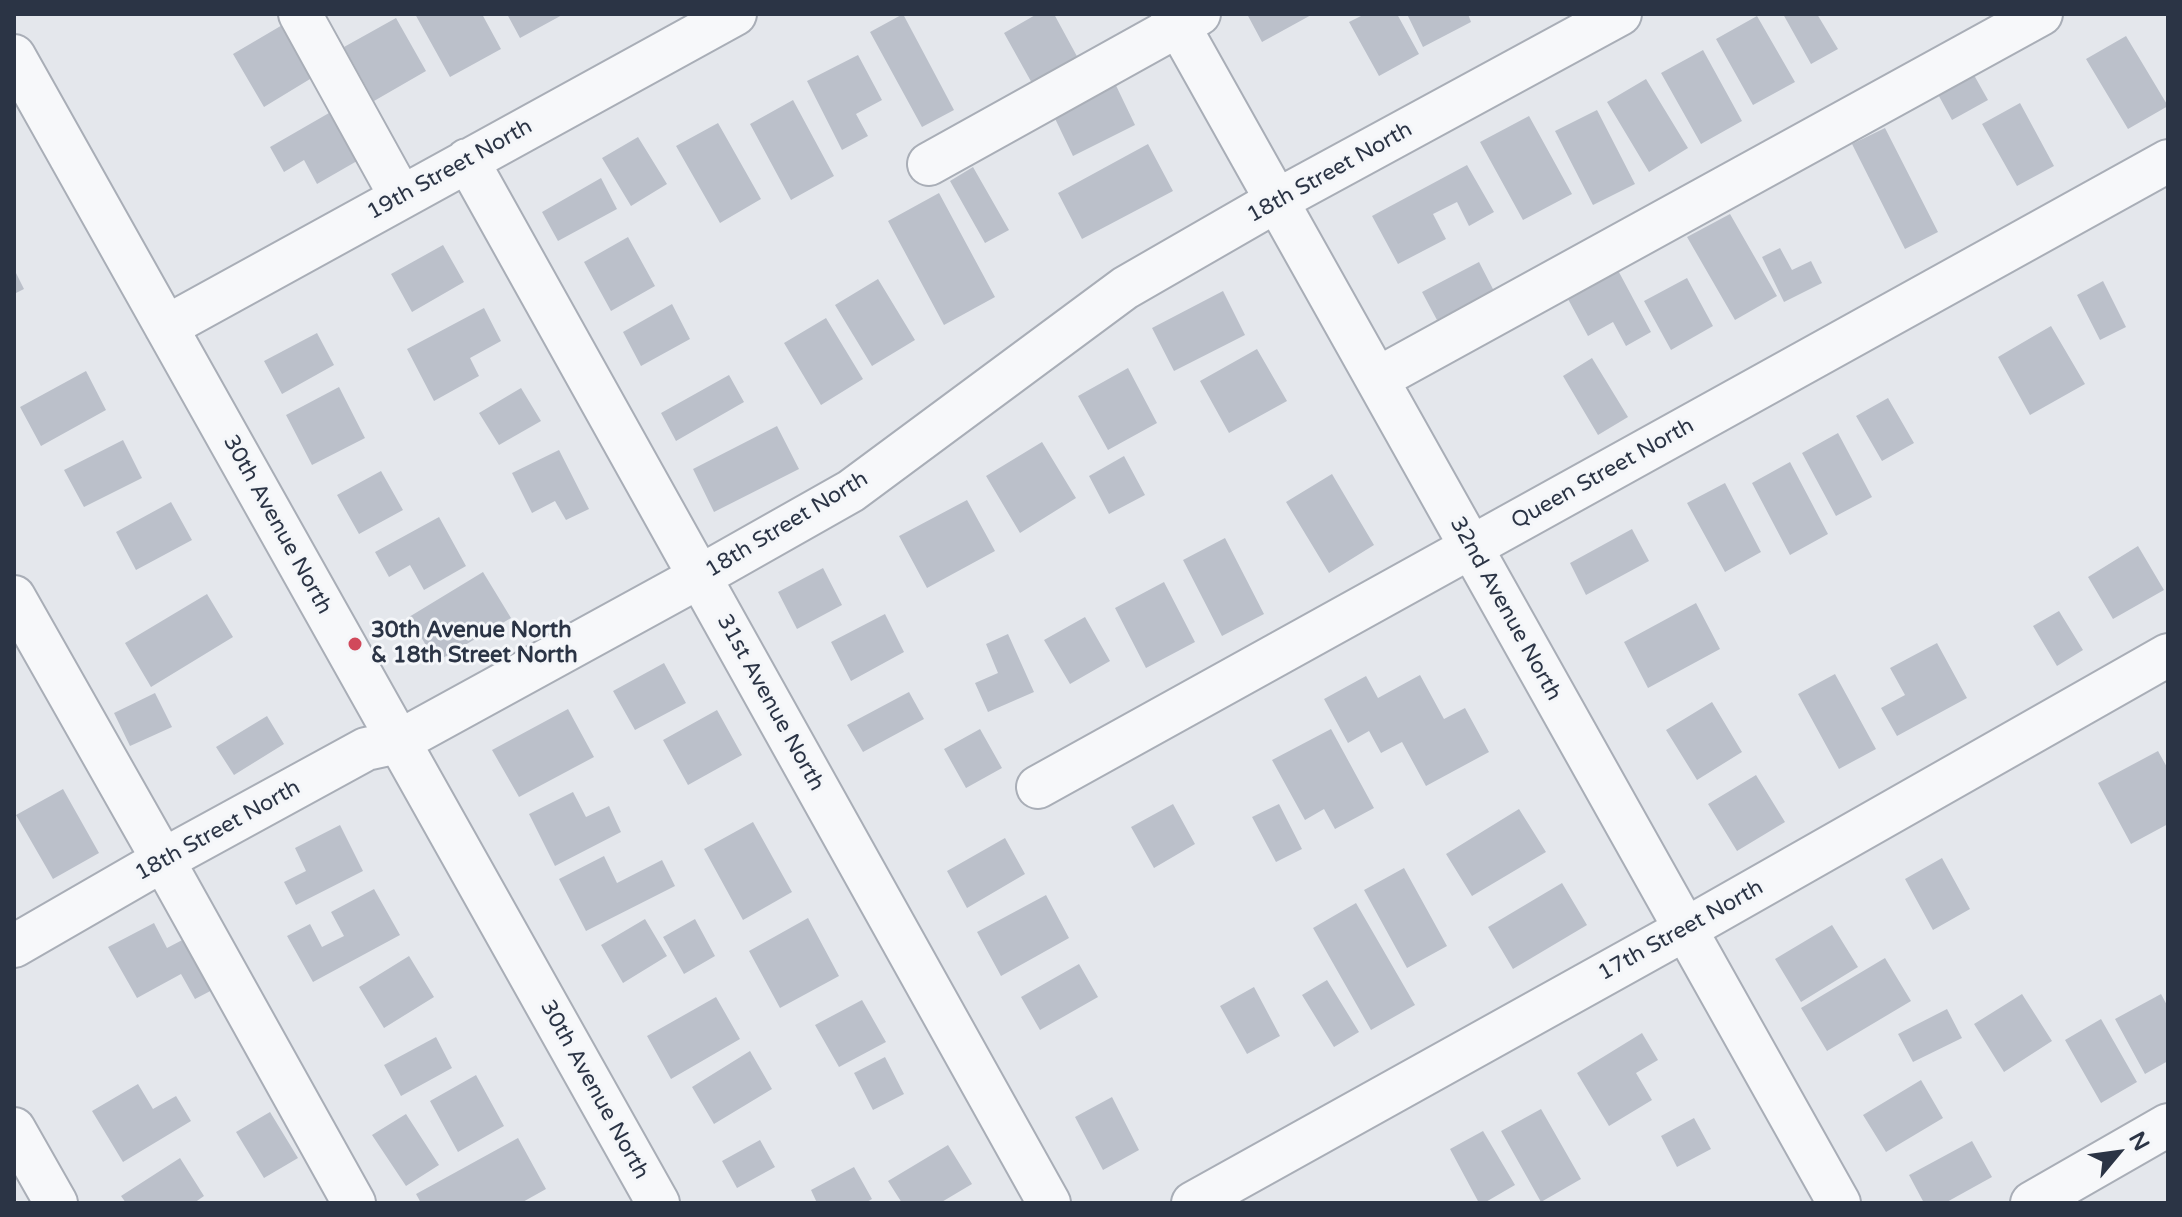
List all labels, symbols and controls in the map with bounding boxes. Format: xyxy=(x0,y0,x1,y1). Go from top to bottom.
street label: 19th Street North xyxy=(363,114,537,226)
street label: 18th Street North xyxy=(1243,117,1417,229)
street label: Queen Street North xyxy=(1507,413,1699,535)
street label: 30th Avenue North xyxy=(217,431,337,619)
street label: 18th Street North xyxy=(701,466,873,584)
street label: 32nd Avenue North xyxy=(1444,512,1566,706)
street label: 31st Avenue North xyxy=(711,610,829,796)
place label: 30th Avenue North & 18th Street North xyxy=(371,618,578,670)
marker: 30th Avenue North & 18th Street North xyxy=(346,635,364,653)
street label: 18th Street North xyxy=(131,775,305,887)
street label: 17th Street North xyxy=(1594,875,1768,987)
street label: 30th Avenue North xyxy=(534,996,654,1184)
north arrow xyxy=(2078,1113,2158,1193)
text: N xyxy=(2123,1127,2155,1155)

